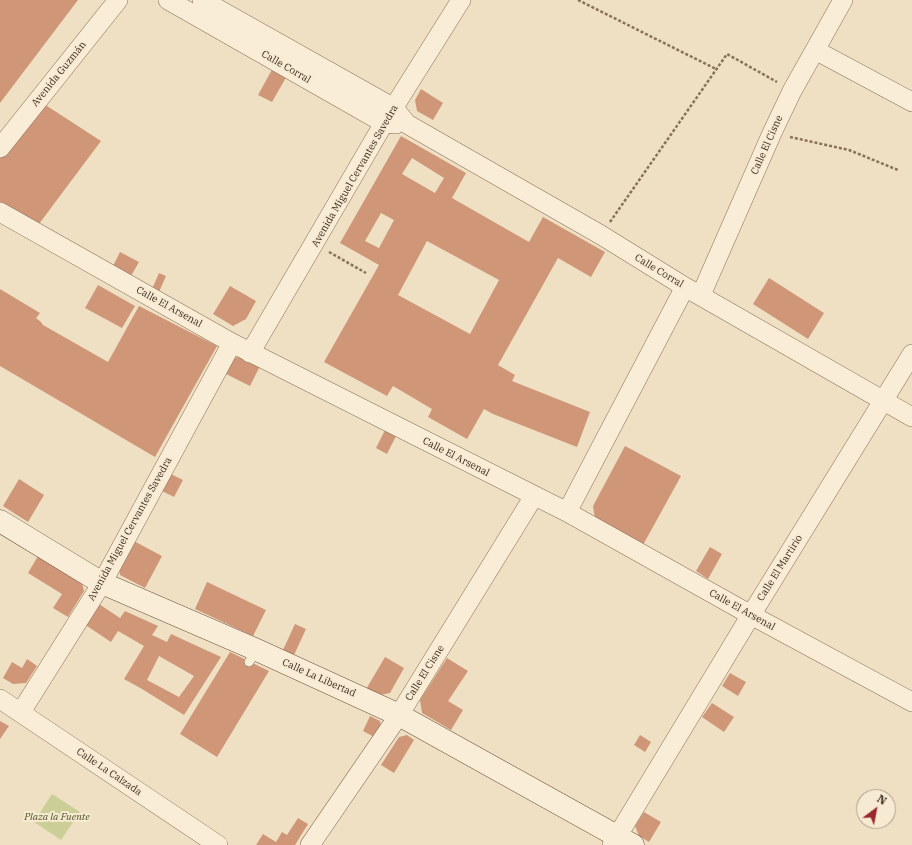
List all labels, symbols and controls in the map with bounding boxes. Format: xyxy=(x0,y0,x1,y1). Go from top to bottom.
street label: Avenida Guzmán xyxy=(29,39,89,109)
street label: Calle Corral xyxy=(259,48,313,86)
street label: Avenida Miguel Cervantes Savedra xyxy=(309,103,401,249)
street label: Calle El Cisne xyxy=(749,114,785,176)
street label: Calle Corral xyxy=(632,252,686,290)
street label: Calle El Arsenal xyxy=(134,284,204,330)
street label: Calle El Arsenal xyxy=(420,435,492,479)
street label: Avenida Miguel Cervantes Savedra xyxy=(85,455,175,603)
street label: Calle El Martirio xyxy=(755,533,805,603)
street label: Calle El Arsenal xyxy=(707,587,777,633)
street label: Calle El Cisne xyxy=(403,643,447,703)
street label: Calle La Libertad xyxy=(280,656,358,700)
street label: Calle La Calzada xyxy=(74,746,144,798)
north arrow xyxy=(856,789,896,829)
text: N xyxy=(874,791,889,808)
park label: Plaza la Fuente xyxy=(24,811,90,823)

